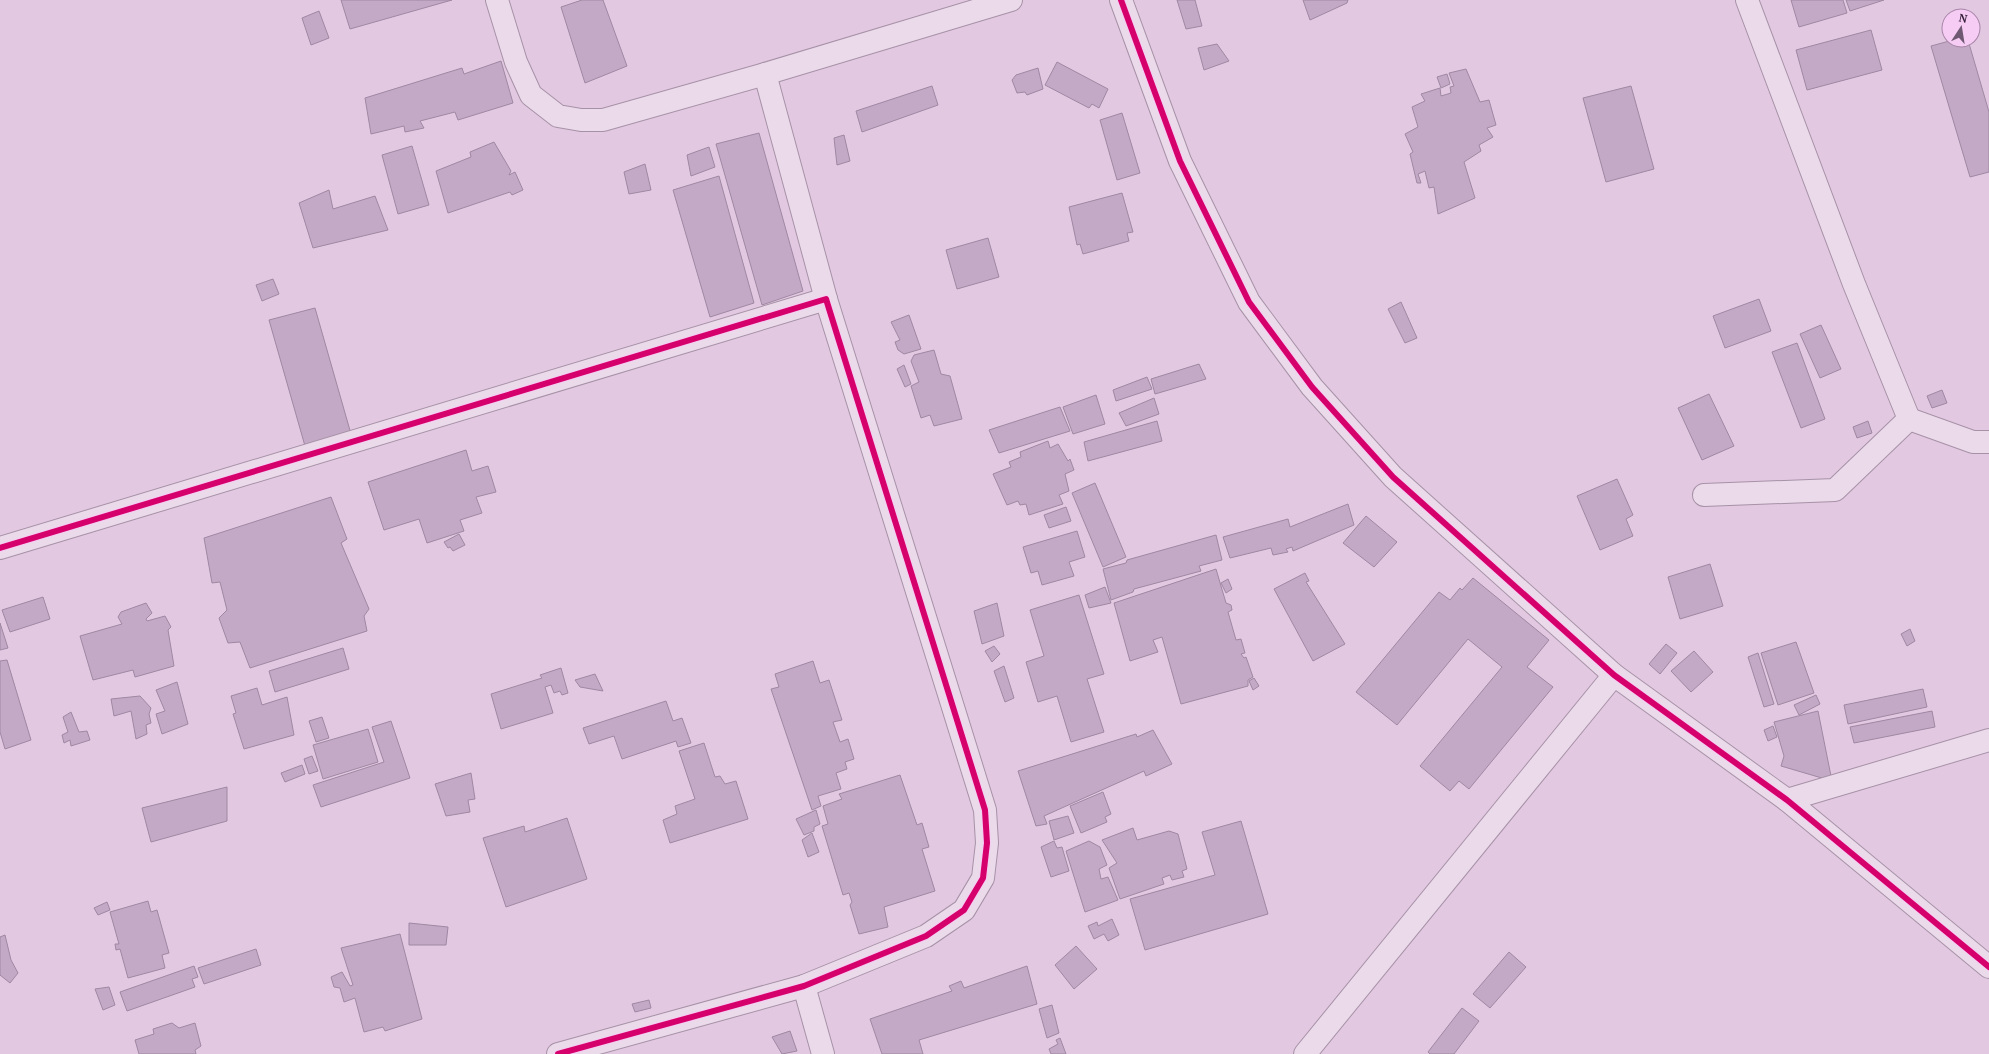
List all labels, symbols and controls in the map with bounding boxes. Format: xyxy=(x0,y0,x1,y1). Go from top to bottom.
north arrow xyxy=(1941,8,1981,48)
text: N xyxy=(1958,11,1969,26)

